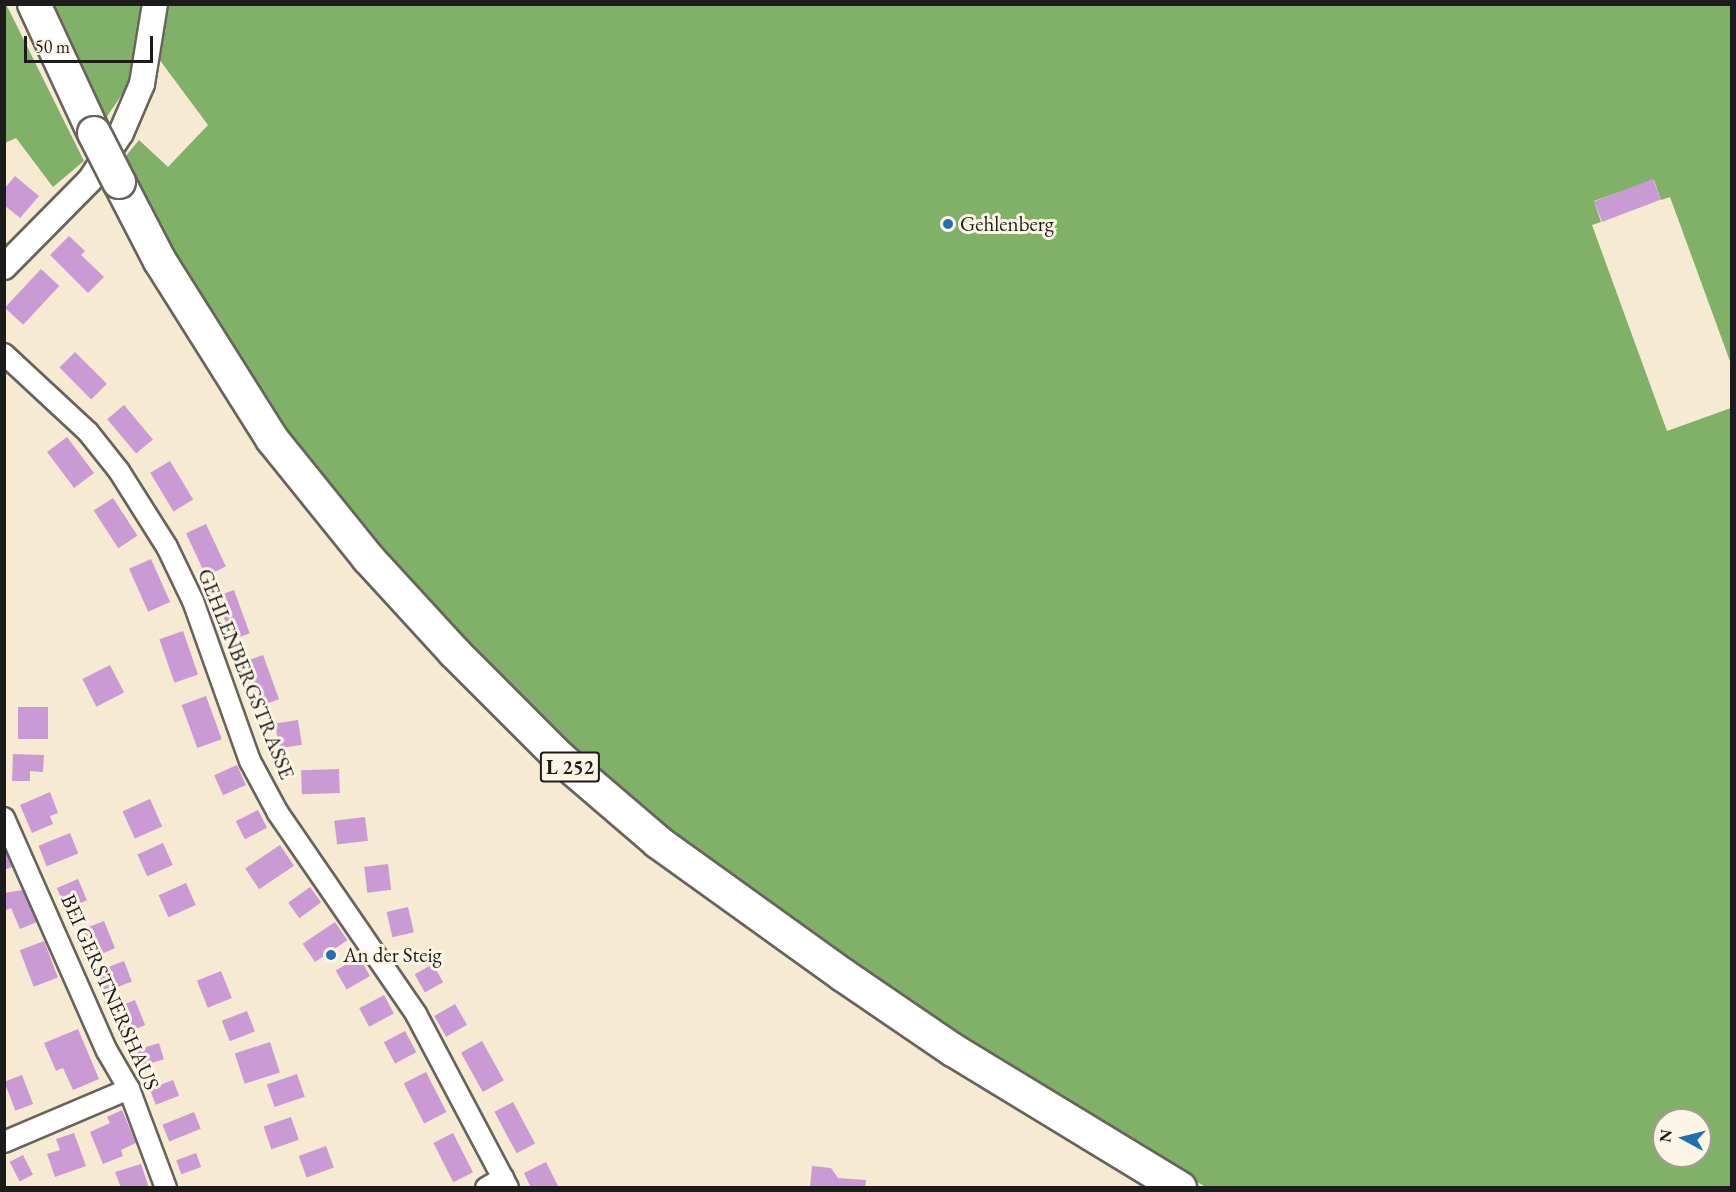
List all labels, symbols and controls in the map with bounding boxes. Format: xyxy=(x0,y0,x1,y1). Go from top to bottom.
scale bar xyxy=(27,24,156,62)
text: 50 m xyxy=(35,35,70,58)
place label: Gehlenberg xyxy=(960,211,1054,237)
marker: Gehlenberg xyxy=(941,217,955,231)
street label: GEHLENBERGSTRASSE xyxy=(192,565,300,783)
road number: L 252 xyxy=(538,750,602,784)
street label: BEI GERSTNERSHAUS xyxy=(55,890,165,1094)
place label: An der Steig xyxy=(343,942,442,968)
marker: An der Steig xyxy=(324,948,338,962)
north arrow xyxy=(1652,1108,1712,1168)
text: N xyxy=(1654,1128,1677,1144)

